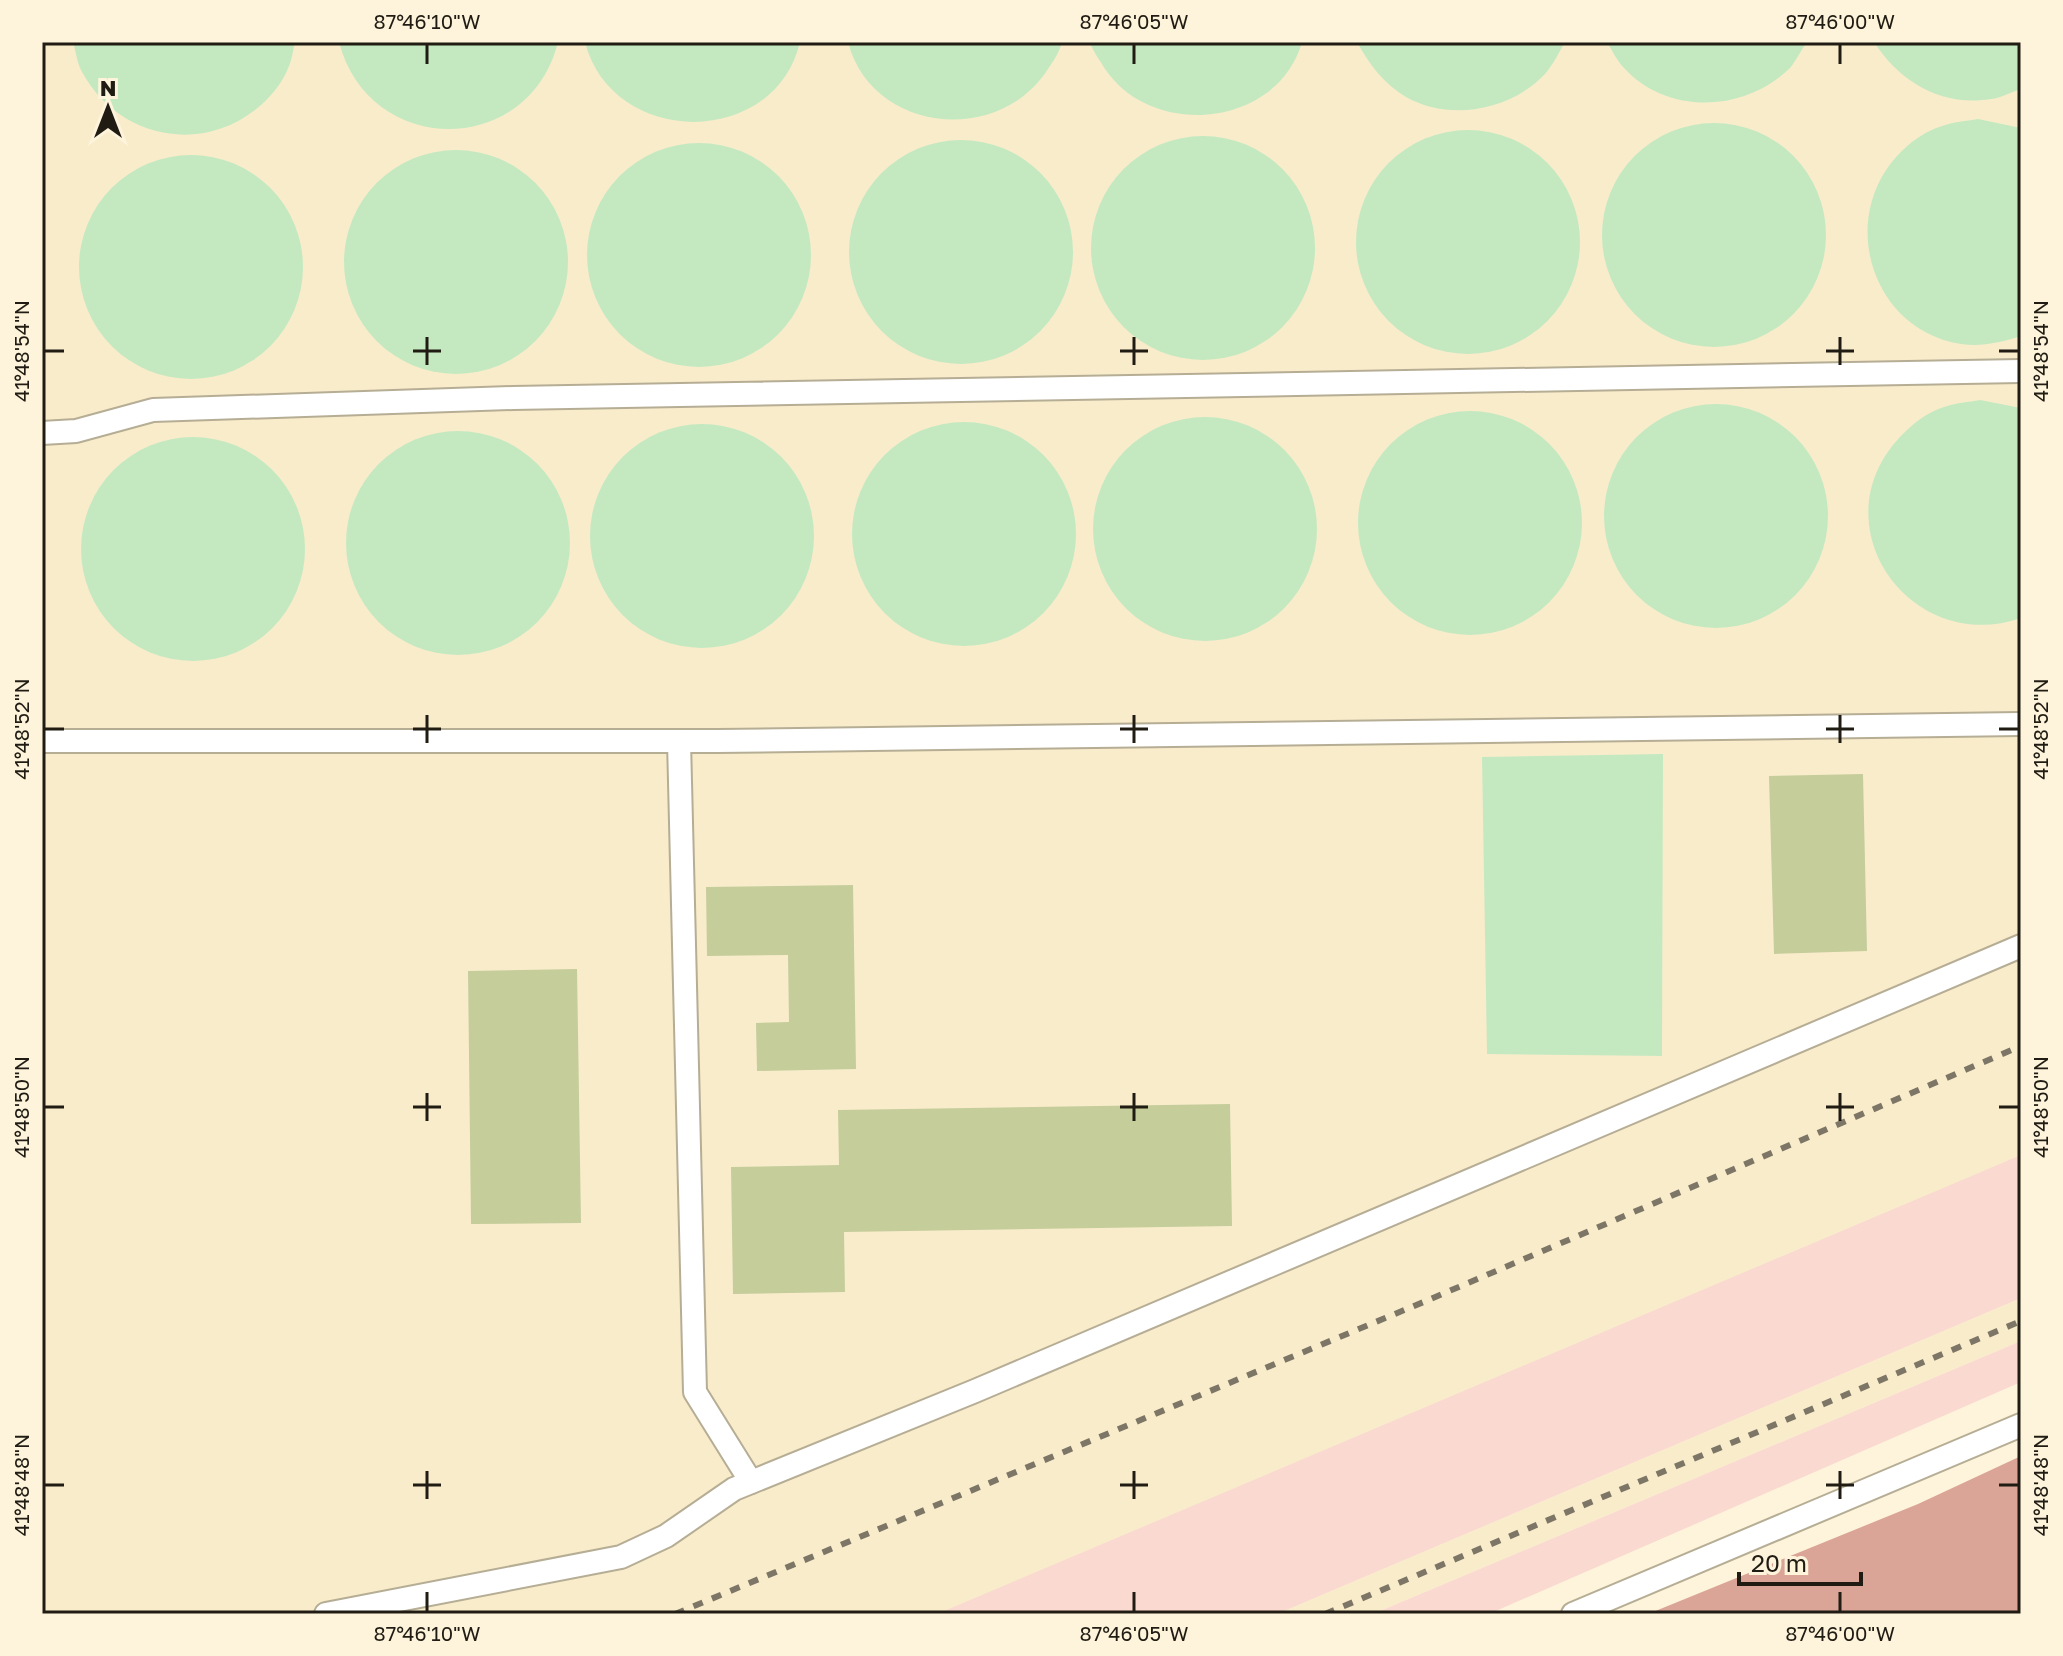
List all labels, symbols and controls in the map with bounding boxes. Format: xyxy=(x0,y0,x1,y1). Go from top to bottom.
text: 87°46'10"W xyxy=(374,9,481,33)
text: 87°46'05"W xyxy=(1080,9,1188,33)
text: 87°46'00"W xyxy=(1785,9,1895,33)
north arrow xyxy=(68,68,148,148)
text: N xyxy=(100,74,116,101)
text: 41°48'54"N xyxy=(9,300,33,402)
text: 41°48'54"N xyxy=(2028,300,2052,402)
text: 41°48'52"N xyxy=(9,678,33,780)
text: 41°48'52"N xyxy=(2028,678,2052,780)
text: 41°48'50"N xyxy=(9,1056,33,1158)
text: 41°48'50"N xyxy=(2028,1056,2052,1158)
text: 41°48'48"N xyxy=(9,1434,33,1536)
text: 41°48'48"N xyxy=(2028,1434,2052,1536)
scale bar xyxy=(1739,1536,1861,1586)
text: 20 m xyxy=(1751,1548,1807,1577)
text: 87°46'10"W xyxy=(374,1621,481,1645)
text: 87°46'05"W xyxy=(1080,1621,1188,1645)
text: 87°46'00"W xyxy=(1785,1621,1895,1645)

